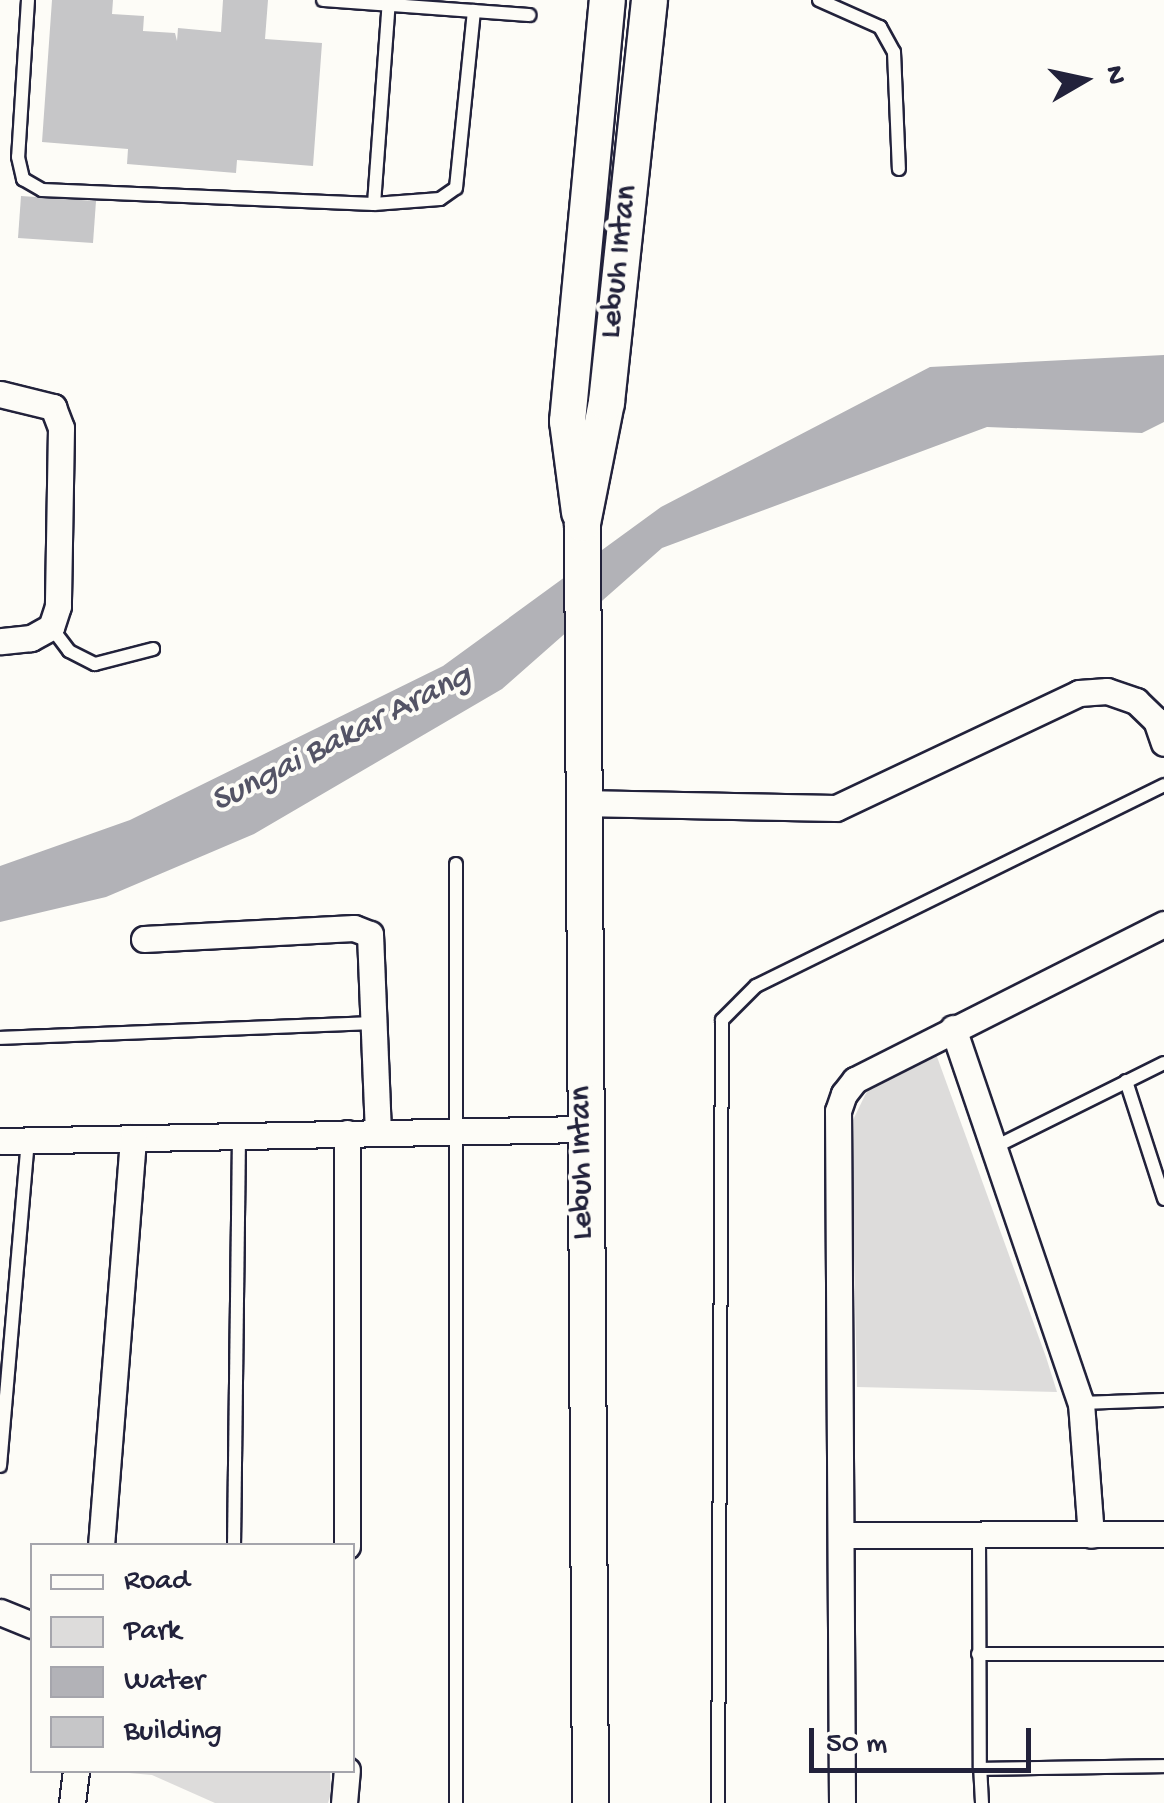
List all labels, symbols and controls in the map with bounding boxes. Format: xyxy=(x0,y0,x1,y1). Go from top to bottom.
north arrow xyxy=(1034,30,1134,130)
text: N xyxy=(1096,64,1132,87)
street label: Lebuh Intan xyxy=(593,184,647,340)
water label: Sungai Bakar Arang xyxy=(205,656,479,824)
street label: Lebuh Intan xyxy=(562,1086,604,1240)
legend xyxy=(30,1543,355,1773)
text: Road xyxy=(124,1565,190,1600)
text: Park xyxy=(124,1615,181,1650)
text: Water xyxy=(124,1665,205,1700)
scale bar xyxy=(814,1708,1036,1770)
text: Building xyxy=(124,1715,222,1750)
text: 50 m xyxy=(826,1728,887,1763)

